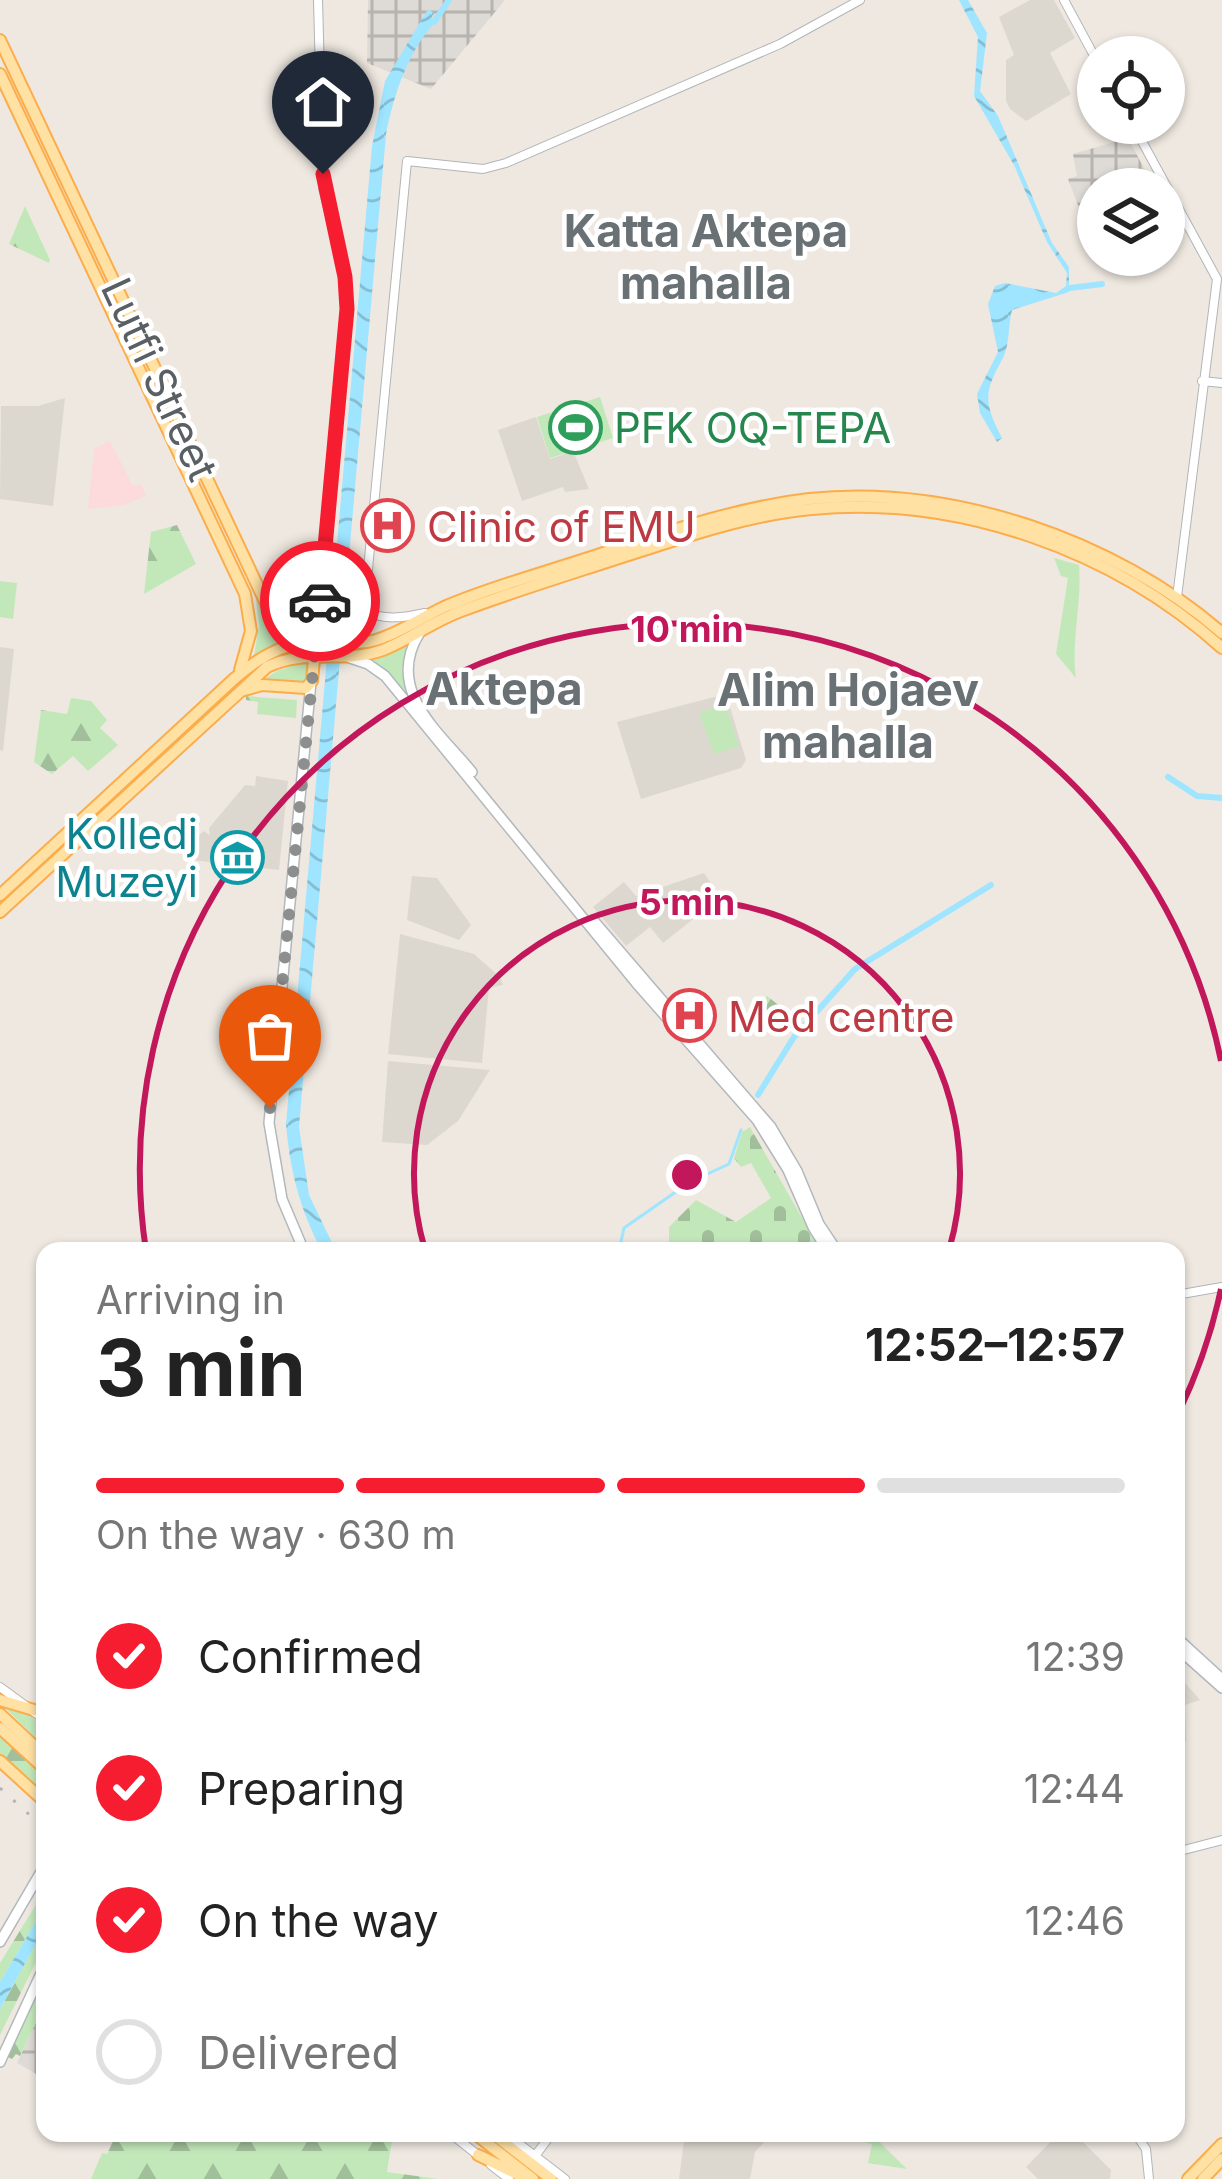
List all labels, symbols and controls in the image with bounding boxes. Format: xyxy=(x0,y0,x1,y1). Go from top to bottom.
map controls xyxy=(1077,36,1185,276)
button: locate xyxy=(1077,36,1185,144)
pin xyxy=(272,51,374,174)
icon: home xyxy=(290,69,356,135)
button: layers xyxy=(1077,168,1185,276)
district label: Katta Aktepa mahalla xyxy=(564,203,848,310)
street label: Lutfi Street xyxy=(91,270,229,488)
sports icon: PFK OQ-TEPA xyxy=(547,399,603,455)
place label: PFK OQ-TEPA xyxy=(614,402,891,453)
hospital icon: Clinic of EMU xyxy=(360,498,416,554)
place label: Clinic of EMU xyxy=(427,501,696,552)
courier xyxy=(260,541,380,661)
icon: car xyxy=(287,568,353,634)
text: 10 min xyxy=(630,607,744,651)
district label: Aktepa xyxy=(425,661,583,716)
district label: Alim Hojaev mahalla xyxy=(717,662,979,769)
place label: Kolledj Muzeyi xyxy=(55,808,198,907)
museum icon: Kolledj Muzeyi xyxy=(209,829,265,885)
text: 5 min xyxy=(639,880,735,924)
pin xyxy=(219,985,321,1108)
hospital icon: Med centre xyxy=(661,988,717,1044)
place label: Med centre xyxy=(728,991,955,1042)
icon: bag xyxy=(237,1003,303,1069)
centre of rings xyxy=(666,1154,708,1196)
text: Arriving in xyxy=(96,1276,285,1323)
text: 12:52–12:57 xyxy=(865,1317,1125,1372)
text: 3 min xyxy=(96,1320,306,1415)
text: On the way · 630 m xyxy=(96,1511,456,1558)
icon: check xyxy=(96,1623,162,1689)
text: Confirmed xyxy=(198,1629,423,1684)
text: 12:39 xyxy=(1026,1633,1125,1680)
icon: check xyxy=(96,1755,162,1821)
text: Preparing xyxy=(198,1761,405,1816)
text: 12:44 xyxy=(1024,1765,1125,1812)
icon: check xyxy=(96,1887,162,1953)
text: On the way xyxy=(198,1893,439,1948)
text: 12:46 xyxy=(1025,1897,1125,1944)
text: Delivered xyxy=(198,2025,399,2080)

